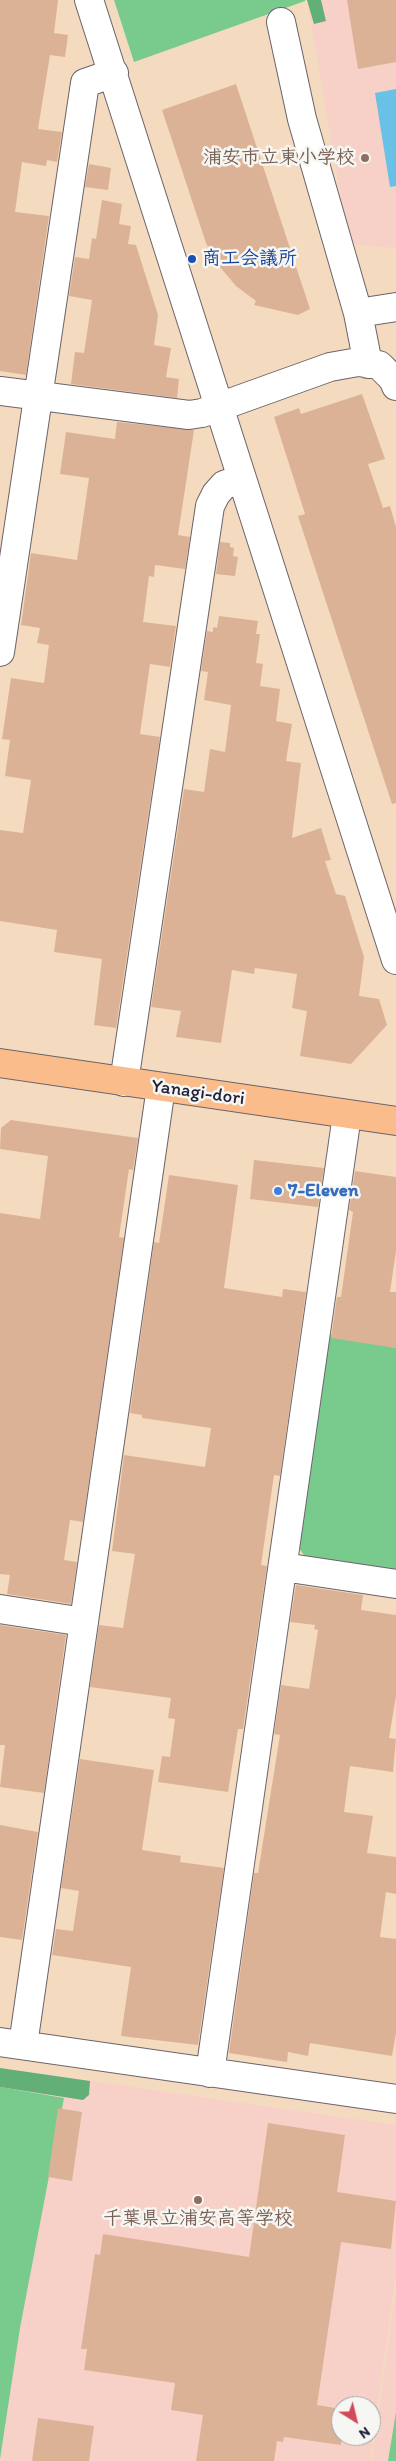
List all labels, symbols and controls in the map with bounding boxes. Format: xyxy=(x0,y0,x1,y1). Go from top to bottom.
place label: 浦安市立東小学校 xyxy=(203,147,355,169)
marker: 浦安市立東小学校 xyxy=(359,152,371,164)
place label: 商工会議所 xyxy=(202,248,297,270)
marker: 商工会議所 xyxy=(186,253,198,265)
street label: Yanagi-dori xyxy=(150,1075,246,1111)
place label: 7-Eleven xyxy=(288,1180,359,1202)
marker: 7-Eleven xyxy=(272,1185,284,1197)
marker: 千葉県立浦安高等学校 xyxy=(192,2194,204,2206)
place label: 千葉県立浦安高等学校 xyxy=(103,2208,293,2230)
north arrow xyxy=(331,2396,381,2446)
text: N xyxy=(356,2423,373,2442)

